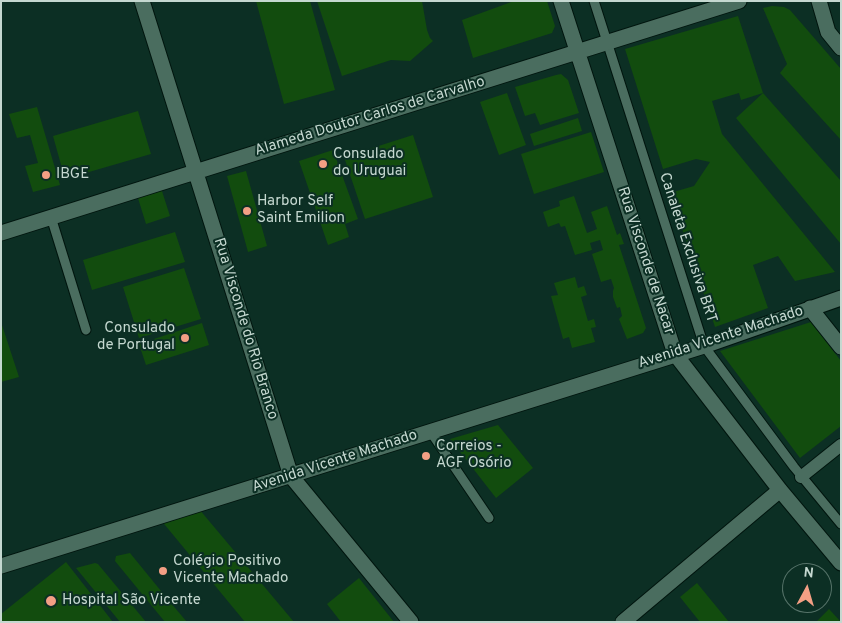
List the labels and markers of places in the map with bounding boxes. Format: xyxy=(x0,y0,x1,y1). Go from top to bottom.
place label: Consulado do Uruguai xyxy=(333,146,406,181)
marker: Consulado do Uruguai xyxy=(317,158,329,170)
place label: IBGE xyxy=(56,166,89,184)
marker: IBGE xyxy=(40,169,52,181)
place label: Harbor Self Saint Emilion xyxy=(257,193,345,228)
marker: Harbor Self Saint Emilion xyxy=(241,205,253,217)
place label: Consulado de Portugal xyxy=(97,320,175,355)
marker: Consulado de Portugal xyxy=(179,332,191,344)
place label: Correios - AGF Osório xyxy=(436,438,512,473)
marker: Correios - AGF Osório xyxy=(420,450,432,462)
place label: Colégio Positivo Vicente Machado xyxy=(173,553,288,588)
marker: Colégio Positivo Vicente Machado xyxy=(157,565,169,577)
place label: Hospital São Vicente xyxy=(62,592,201,610)
marker: Hospital São Vicente xyxy=(44,594,58,608)

